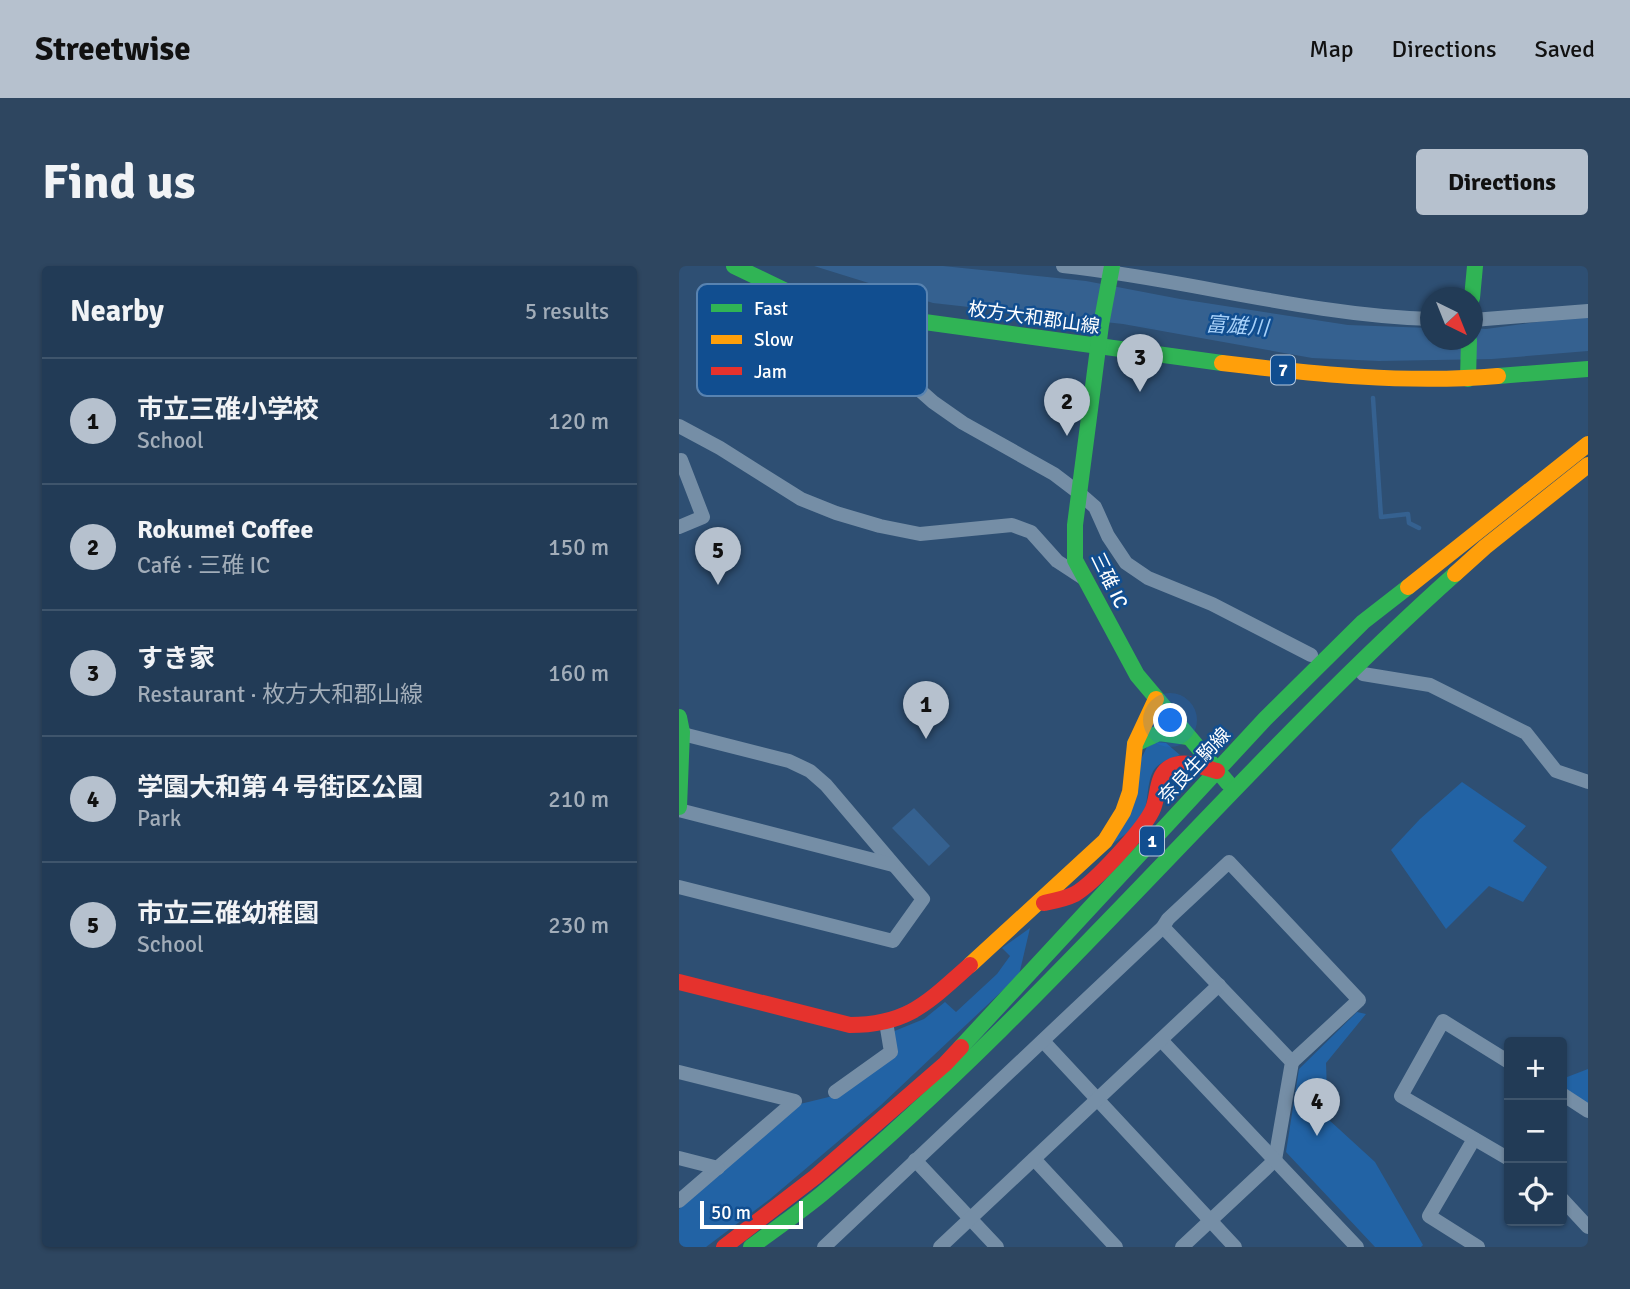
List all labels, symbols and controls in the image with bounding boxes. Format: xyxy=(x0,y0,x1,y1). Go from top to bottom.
text: Streetwise xyxy=(35,29,191,70)
text: Map xyxy=(1309,34,1354,64)
text: Directions xyxy=(1392,34,1497,64)
text: Saved xyxy=(1535,34,1595,64)
button: Directions xyxy=(1416,149,1588,215)
text: Find us xyxy=(42,152,195,212)
legend xyxy=(697,284,927,396)
north arrow xyxy=(1420,287,1483,350)
text: Nearby xyxy=(70,293,164,330)
text: 5 results xyxy=(525,297,609,326)
text: Fast xyxy=(754,297,788,321)
street label: 枚方大和郡山線 xyxy=(966,297,1101,339)
water label: 富雄川 xyxy=(1205,311,1271,341)
text: Slow xyxy=(754,328,794,352)
pin: 3 xyxy=(1117,334,1163,392)
road number: 7 xyxy=(1271,356,1295,385)
text: Jam xyxy=(754,360,787,384)
pin: 2 xyxy=(1044,378,1090,436)
text: 市立三碓小学校 xyxy=(137,394,319,426)
text: 1 xyxy=(87,407,99,436)
text: 120 m xyxy=(548,407,609,436)
text: School xyxy=(137,426,204,455)
text: Rokumei Coffee xyxy=(137,514,313,546)
pin: 5 xyxy=(695,527,741,585)
text: 2 xyxy=(87,533,99,562)
text: 150 m xyxy=(548,533,609,562)
street label: 三碓 IC xyxy=(1085,549,1133,612)
text: Café · 三碓 IC xyxy=(137,551,270,580)
text: すき家 xyxy=(137,643,215,675)
text: 3 xyxy=(87,659,99,688)
text: 160 m xyxy=(548,659,609,688)
text: Restaurant · 枚方大和郡山線 xyxy=(137,680,423,709)
pin: 1 xyxy=(903,681,949,739)
your location xyxy=(1153,703,1187,737)
street label: 奈良生駒線 xyxy=(1154,723,1236,809)
text: 学園大和第４号街区公園 xyxy=(137,772,423,804)
text: 4 xyxy=(87,785,99,814)
text: 210 m xyxy=(548,785,609,814)
text: Park xyxy=(137,804,181,833)
road number: 1 xyxy=(1140,826,1164,856)
text: 市立三碓幼稚園 xyxy=(137,898,319,930)
text: 5 xyxy=(87,911,99,940)
text: 230 m xyxy=(548,911,609,940)
text: School xyxy=(137,930,204,959)
map controls xyxy=(1504,1037,1567,1226)
button: + xyxy=(1504,1037,1567,1100)
pin: 4 xyxy=(1294,1078,1340,1136)
button: − xyxy=(1504,1100,1567,1163)
button: locate xyxy=(1504,1163,1567,1226)
scale bar xyxy=(700,1198,803,1230)
text: 50 m xyxy=(711,1201,751,1225)

